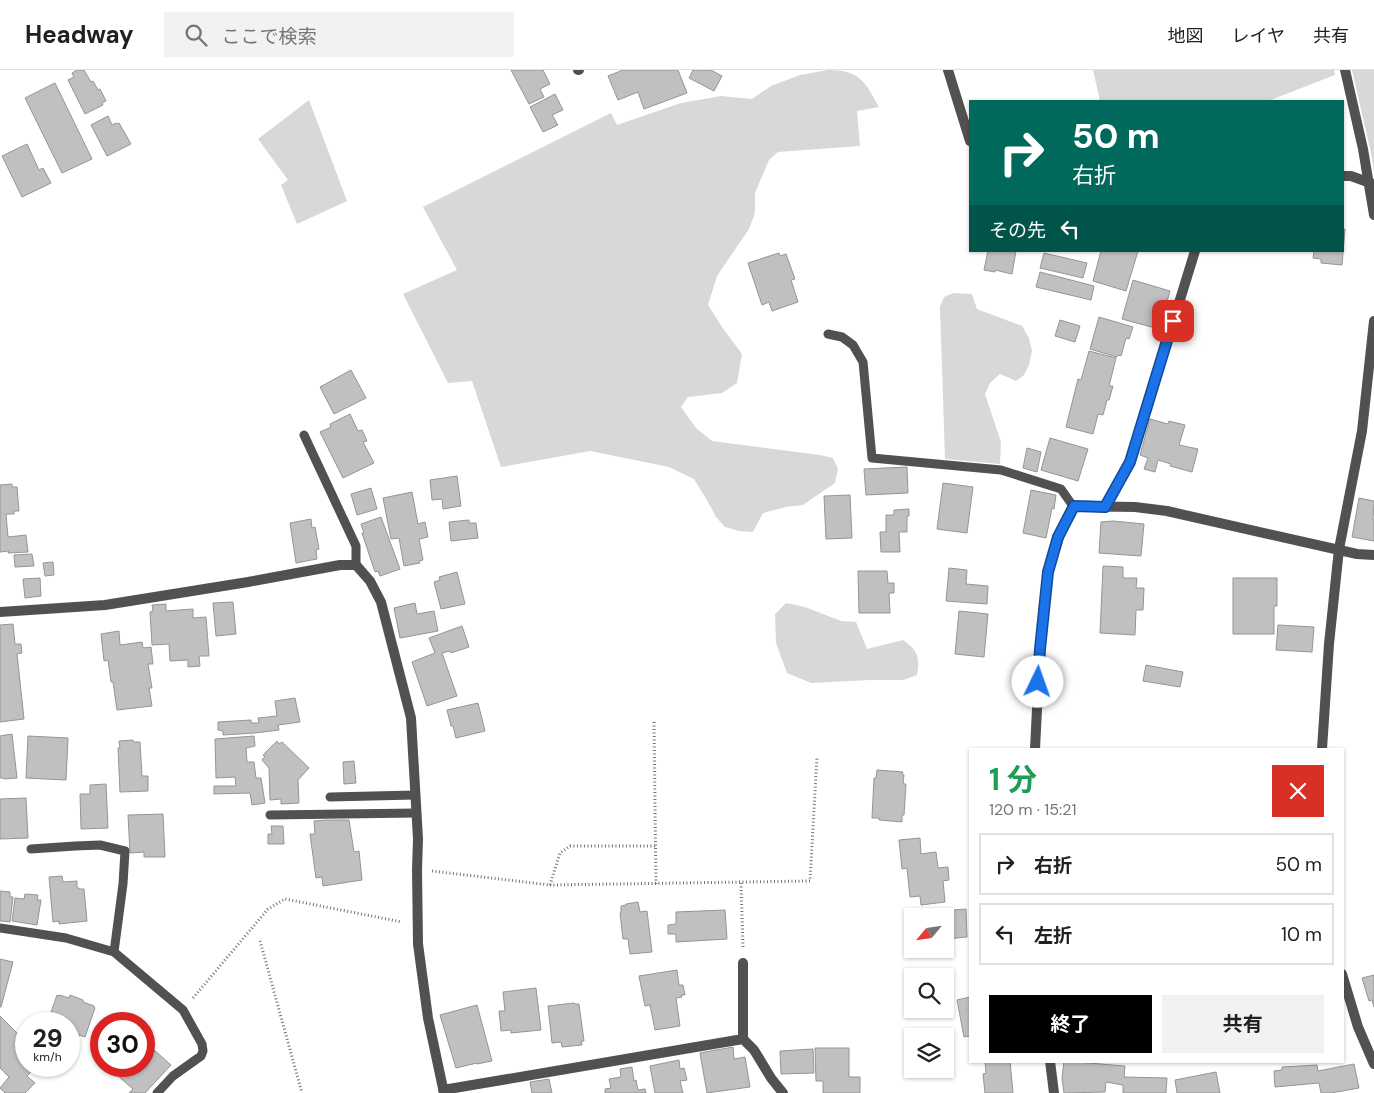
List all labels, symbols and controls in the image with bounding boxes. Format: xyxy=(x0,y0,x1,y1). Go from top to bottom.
search box xyxy=(164,12,514,57)
text: Headway xyxy=(25,19,134,50)
icon: search xyxy=(182,21,210,49)
text: ここで検索 xyxy=(222,24,317,49)
text: 地図 xyxy=(1168,24,1204,48)
text: レイヤ xyxy=(1232,24,1285,48)
text: 共有 xyxy=(1313,24,1349,48)
text: 50 m xyxy=(1072,113,1160,159)
icon: right xyxy=(989,120,1054,185)
text: 右折 xyxy=(1072,161,1116,190)
icon: left xyxy=(1056,215,1084,243)
text: その先 xyxy=(989,218,1046,243)
pin xyxy=(1152,300,1194,342)
icon: arrive xyxy=(1159,307,1187,335)
position arrow xyxy=(1011,655,1063,707)
text: 1 分 xyxy=(989,760,1037,799)
button: close xyxy=(1272,765,1324,817)
text: 120 m · 15:21 xyxy=(989,799,1076,820)
icon: right xyxy=(991,850,1019,878)
text: 50 m xyxy=(1275,852,1322,877)
text: 右折 xyxy=(1034,853,1072,878)
north arrow xyxy=(904,908,954,958)
map controls xyxy=(904,908,954,1078)
icon: left xyxy=(991,920,1019,948)
text: 10 m xyxy=(1281,922,1322,947)
text: 左折 xyxy=(1034,923,1072,948)
button: search xyxy=(904,968,954,1018)
button: 終了 xyxy=(989,995,1152,1053)
button: 共有 xyxy=(1162,995,1324,1053)
speed limit sign: 30 xyxy=(90,1012,155,1077)
text: 29 xyxy=(32,1022,63,1055)
button: layers xyxy=(904,1028,954,1078)
text: km/h xyxy=(33,1049,62,1065)

